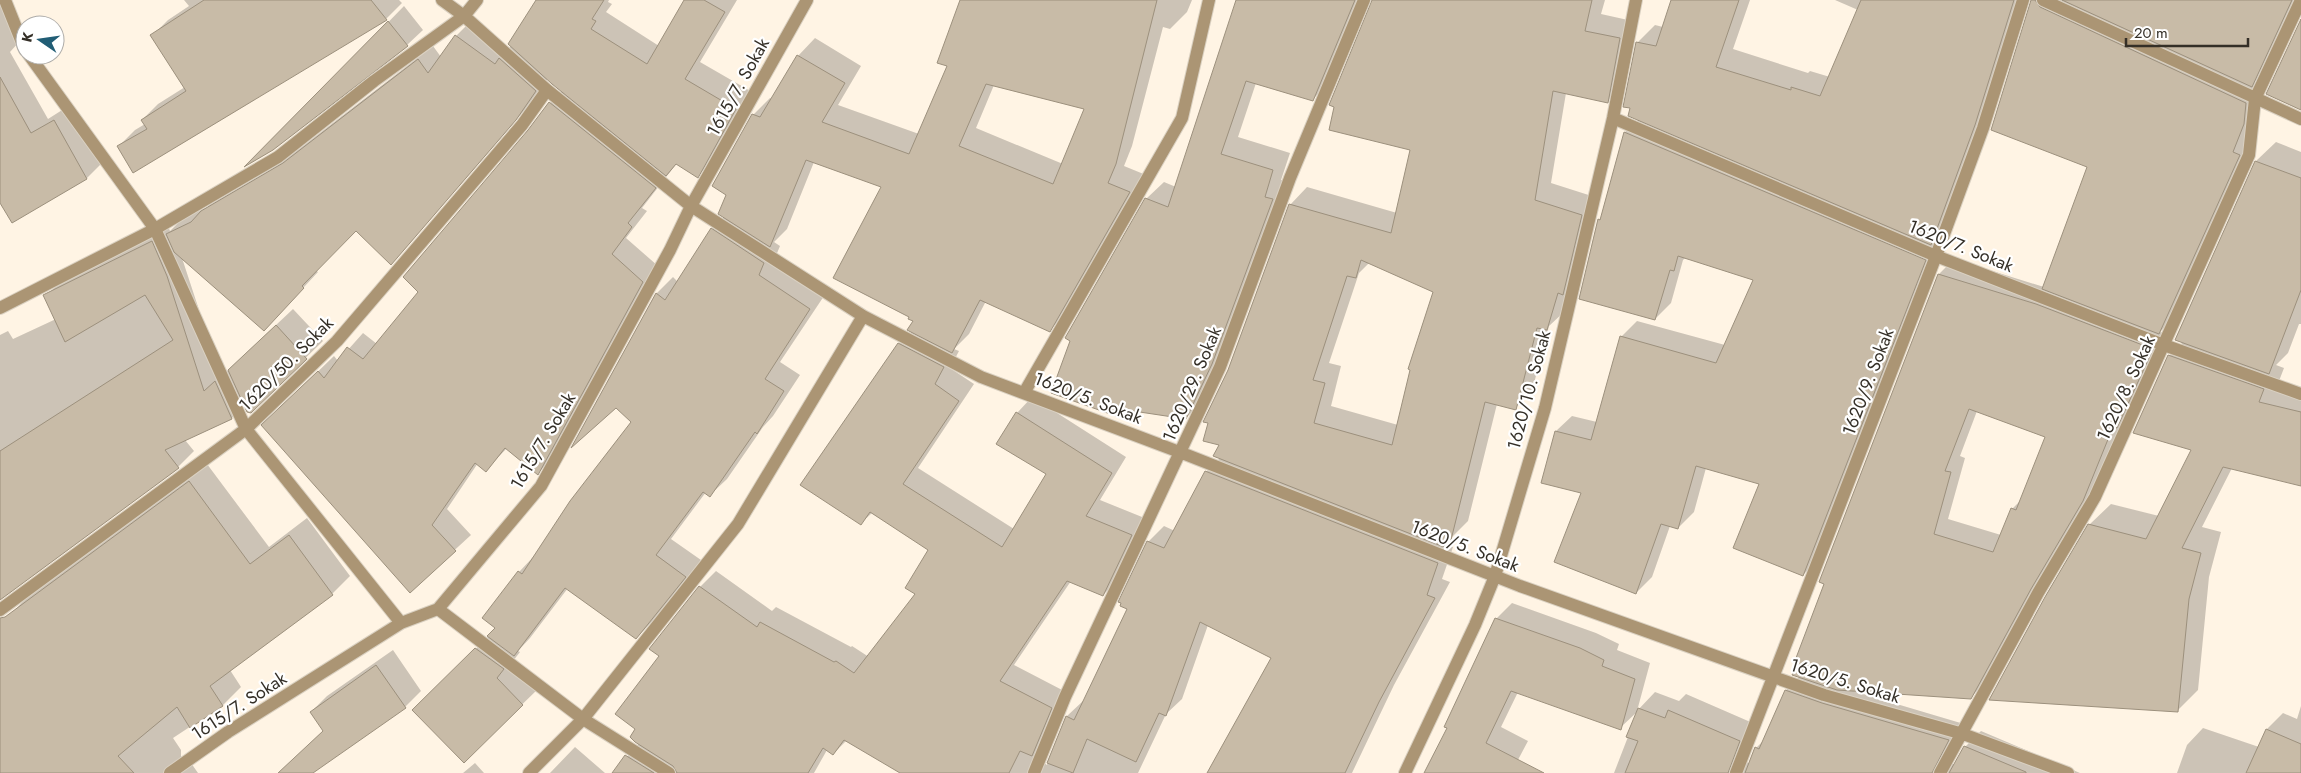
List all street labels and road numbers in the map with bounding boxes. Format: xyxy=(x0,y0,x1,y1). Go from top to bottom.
street label: 1615/7. Sokak xyxy=(700,33,776,141)
street label: 1620/7. Sokak xyxy=(1904,213,2018,279)
street label: 1620/50. Sokak xyxy=(233,311,339,417)
street label: 1620/29. Sokak xyxy=(1156,322,1228,446)
street label: 1620/9. Sokak xyxy=(1836,325,1900,439)
street label: 1620/10. Sokak xyxy=(1501,327,1557,453)
street label: 1620/8. Sokak xyxy=(2090,331,2162,445)
street label: 1620/5. Sokak xyxy=(1030,365,1146,431)
street label: 1615/7. Sokak xyxy=(504,388,582,494)
street label: 1620/5. Sokak xyxy=(1407,513,1523,579)
street label: 1620/5. Sokak xyxy=(1787,652,1903,710)
street label: 1615/7. Sokak xyxy=(186,665,292,746)

